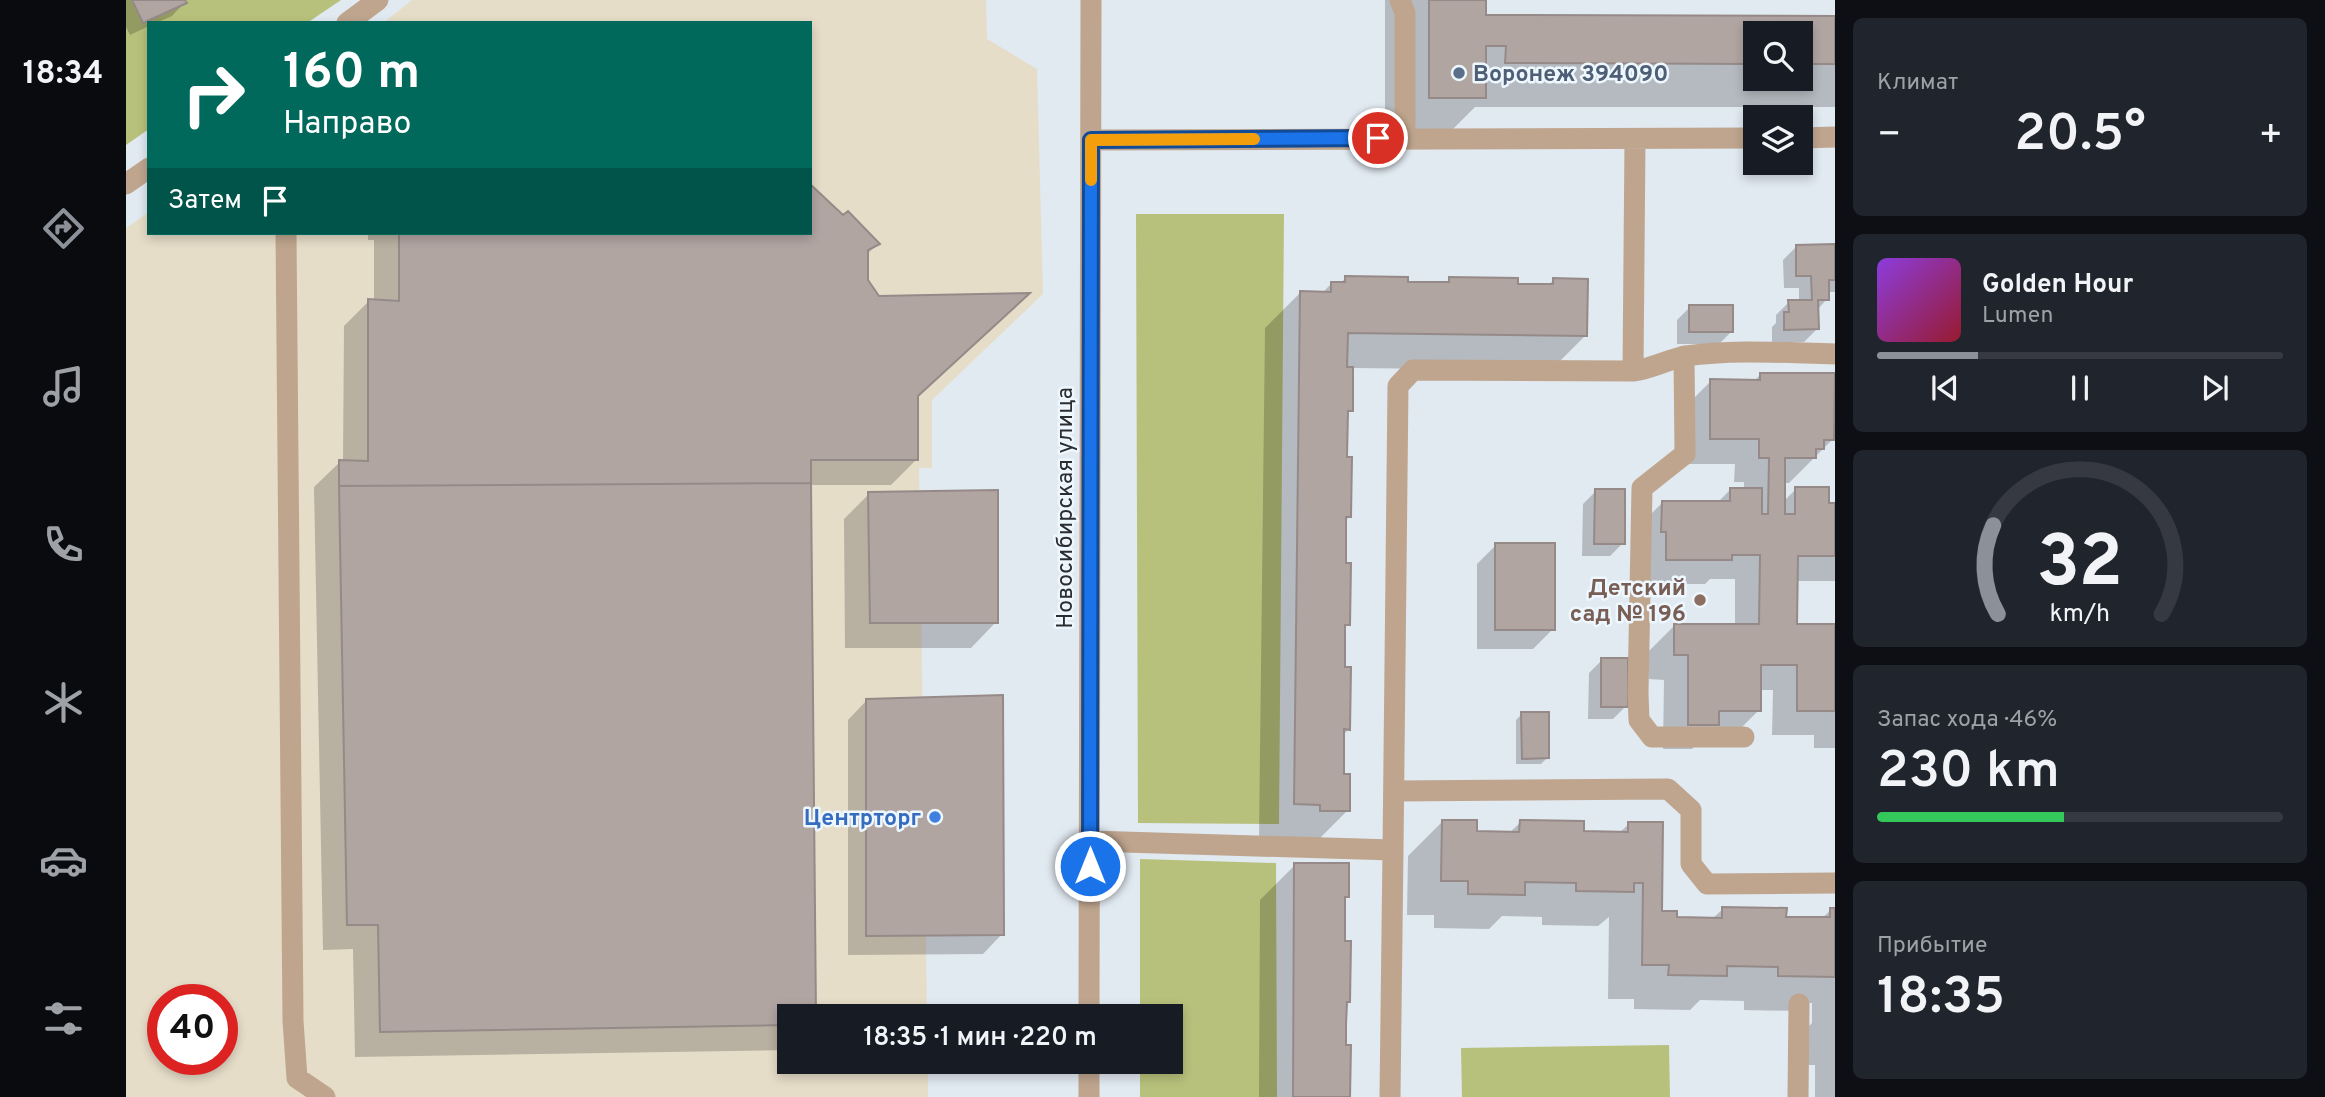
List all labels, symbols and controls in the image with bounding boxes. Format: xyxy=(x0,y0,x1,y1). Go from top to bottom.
map controls xyxy=(1743,21,1813,175)
button: search xyxy=(1743,21,1813,91)
text: 160 m xyxy=(283,44,420,106)
icon: right xyxy=(168,49,259,140)
text: 18:34 xyxy=(23,55,103,95)
place label: Воронеж 394090 xyxy=(1473,61,1668,90)
marker: Воронеж 394090 xyxy=(1451,65,1467,81)
text: Климат xyxy=(1877,69,1958,98)
text: 20.5° xyxy=(2014,103,2146,169)
text: Направо xyxy=(283,105,411,145)
button: layers xyxy=(1743,105,1813,175)
pin xyxy=(1348,108,1408,168)
text: − xyxy=(1877,112,1902,161)
text: + xyxy=(2258,112,2283,161)
icon: arrive xyxy=(1359,119,1397,157)
icon: arrive xyxy=(256,182,294,220)
text: Затем xyxy=(168,185,242,218)
icon: directions xyxy=(39,204,88,253)
text: Golden Hour xyxy=(1982,269,2133,302)
text: Lumen xyxy=(1982,302,2053,331)
icon: music xyxy=(39,362,88,411)
icon: previous xyxy=(1926,369,1964,407)
icon: pause xyxy=(2061,369,2099,407)
icon: next xyxy=(2196,369,2234,407)
street label: Новосибирская улица xyxy=(1052,387,1081,629)
icon: phone xyxy=(39,520,88,569)
text: 32 xyxy=(2037,521,2123,613)
place label: Детский сад № 196 xyxy=(1570,575,1686,630)
marker: Детский сад № 196 xyxy=(1692,592,1708,608)
text: km/h xyxy=(2050,599,2110,631)
icon: climate xyxy=(39,678,88,727)
text: Запас хода · 46% xyxy=(1877,706,2057,735)
text: 230 km xyxy=(1877,740,2060,806)
place label: Центрторг xyxy=(804,805,921,834)
marker: Центрторг xyxy=(927,809,943,825)
position arrow xyxy=(1053,829,1127,903)
icon: car xyxy=(39,836,88,885)
text: Прибытие xyxy=(1877,932,1987,961)
text: 18:35 xyxy=(1877,966,2005,1032)
speed limit sign: 40 xyxy=(147,984,238,1075)
icon: filters xyxy=(39,994,88,1043)
text: 18:35 · 1 мин · 220 m xyxy=(863,1022,1097,1055)

